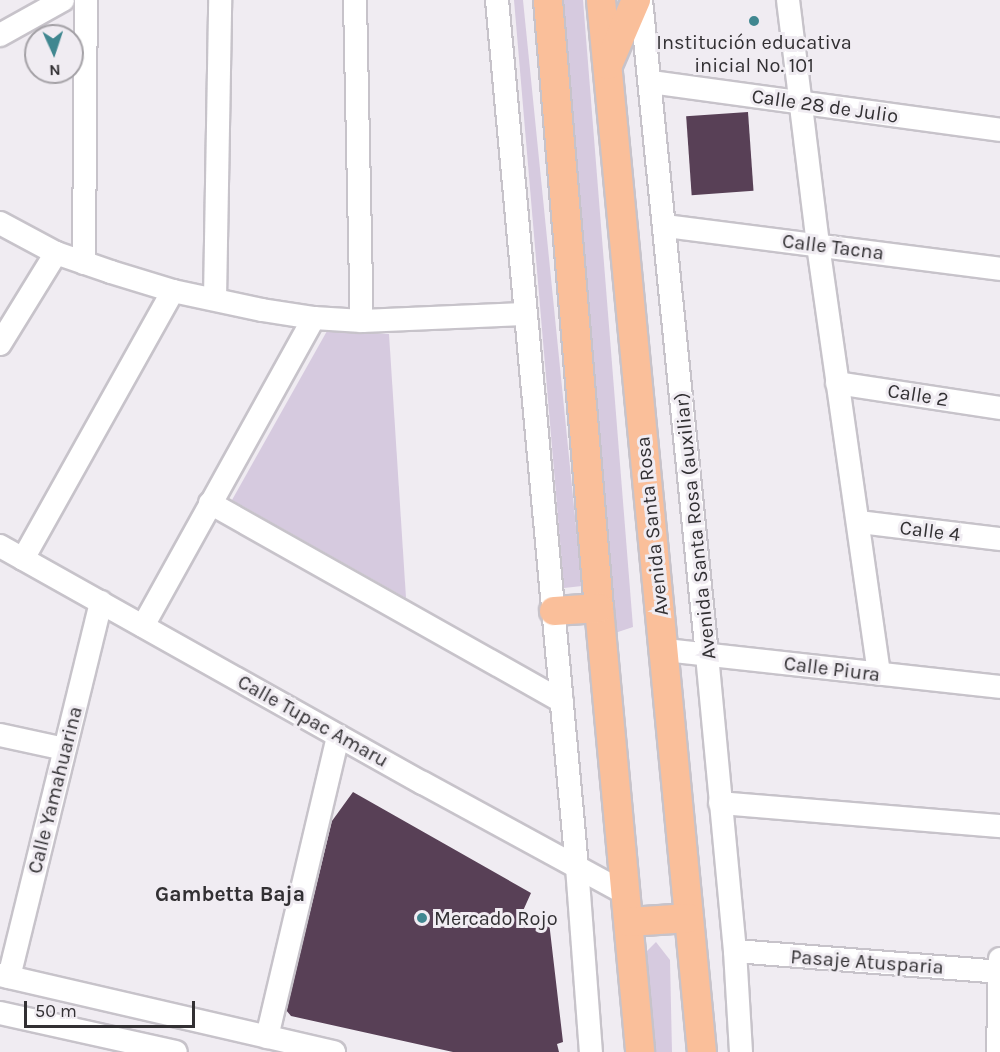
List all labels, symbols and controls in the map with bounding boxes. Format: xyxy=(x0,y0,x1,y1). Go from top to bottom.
marker: Institución educativa inicial No. 101 xyxy=(747,14,761,28)
north arrow xyxy=(24,24,84,84)
place label: Institución educativa inicial No. 101 xyxy=(656,30,852,77)
text: N xyxy=(49,61,61,80)
street label: Calle 28 de Julio xyxy=(750,84,900,128)
street label: Calle Tacna xyxy=(781,229,885,265)
street label: Calle 2 xyxy=(886,378,950,412)
street label: Avenida Santa Rosa (auxiliar) xyxy=(669,391,721,661)
street label: Avenida Santa Rosa xyxy=(631,435,673,617)
street label: Calle 4 xyxy=(898,515,962,547)
street label: Calle Piura xyxy=(782,651,882,687)
street label: Calle Tupac Amaru xyxy=(233,670,393,772)
street label: Calle Yamahuarina xyxy=(23,704,87,876)
district label: Gambetta Baja xyxy=(155,881,305,907)
place label: Mercado Rojo xyxy=(434,906,558,930)
marker: Mercado Rojo xyxy=(415,911,429,925)
street label: Pasaje Atusparia xyxy=(790,945,944,979)
scale bar xyxy=(27,989,198,1027)
text: 50 m xyxy=(35,1000,77,1022)

